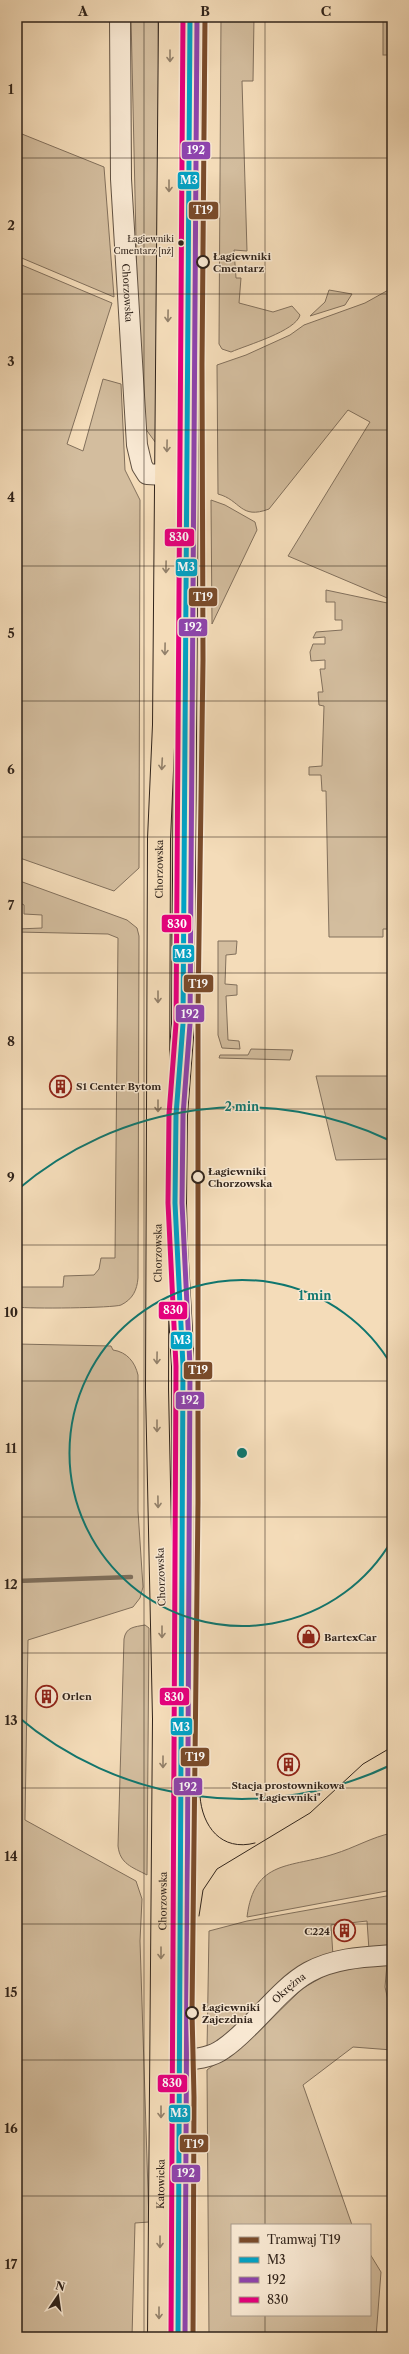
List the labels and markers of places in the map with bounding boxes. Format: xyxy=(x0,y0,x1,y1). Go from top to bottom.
place label: Łagiewniki Cmentarz [nż] xyxy=(113,233,174,257)
marker: Łagiewniki Cmentarz [nż] xyxy=(176,238,186,248)
place label: Łagiewniki Cmentarz xyxy=(213,250,271,275)
marker: Łagiewniki Cmentarz xyxy=(196,255,210,269)
building icon: S1 Center Bytom xyxy=(48,1073,74,1099)
place label: S1 Center Bytom xyxy=(76,1080,161,1093)
place label: Łagiewniki Chorzowska xyxy=(208,1165,272,1190)
marker: Łagiewniki Chorzowska xyxy=(191,1170,205,1184)
centre of rings xyxy=(235,1446,249,1460)
shop icon: BartexCar xyxy=(296,1624,322,1650)
place label: BartexCar xyxy=(324,1631,377,1644)
building icon: Orlen xyxy=(33,1683,59,1709)
place label: Orlen xyxy=(62,1690,92,1703)
building icon: Stacja prostownikowa "Łagiewniki" xyxy=(275,1752,301,1778)
place label: Stacja prostownikowa "Łagiewniki" xyxy=(231,1779,345,1804)
building icon: C224 xyxy=(332,1918,358,1944)
place label: C224 xyxy=(304,1925,330,1938)
place label: Łagiewniki Zajezdnia xyxy=(202,2001,260,2026)
marker: Łagiewniki Zajezdnia xyxy=(185,2006,199,2020)

